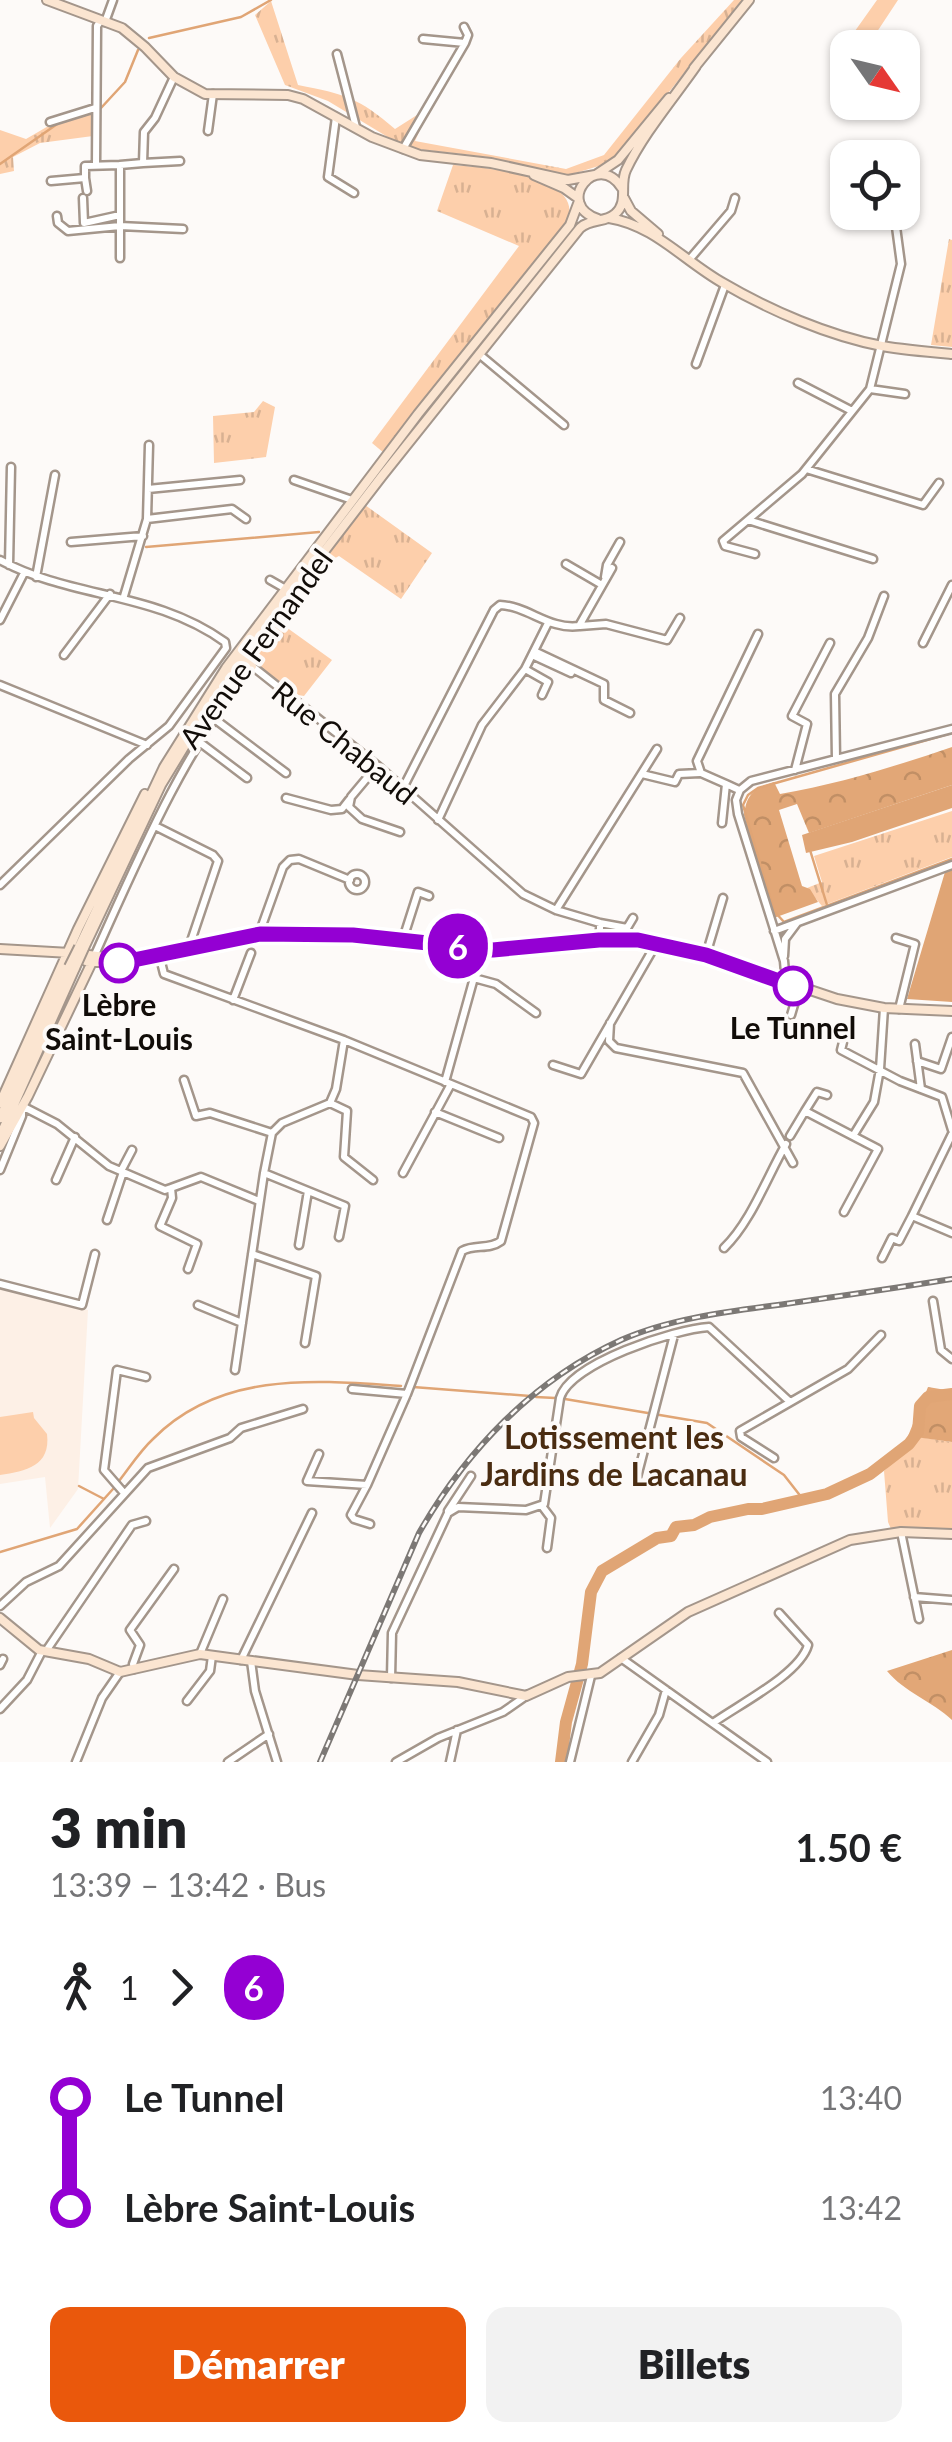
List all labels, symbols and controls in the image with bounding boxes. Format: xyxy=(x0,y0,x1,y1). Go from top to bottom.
north arrow xyxy=(830,30,920,120)
map controls xyxy=(830,30,920,230)
button: locate xyxy=(830,140,920,230)
street label: Avenue Fernandel xyxy=(171,541,339,755)
street label: Rue Chabaud xyxy=(266,673,424,811)
line badge: 6 xyxy=(426,914,490,978)
text: 6 xyxy=(448,925,468,967)
marker: Lèbre Saint-Louis xyxy=(100,944,138,982)
marker: Le Tunnel xyxy=(774,967,812,1005)
place label: Lèbre Saint-Louis xyxy=(45,986,193,1056)
place label: Le Tunnel xyxy=(730,1009,856,1045)
district label: Lotissement les Jardins de Lacanau xyxy=(481,1417,747,1493)
text: 3 min xyxy=(50,1794,187,1860)
text: 1.50 € xyxy=(796,1824,902,1870)
text: 13:39 – 13:42 · Bus xyxy=(50,1865,326,1904)
icon: walk xyxy=(50,1960,105,2015)
icon: forward xyxy=(154,1960,209,2015)
text: 6 xyxy=(244,1966,264,2008)
text: 1 xyxy=(120,1968,139,2007)
text: Le Tunnel xyxy=(124,2074,284,2120)
text: 13:40 xyxy=(820,2078,902,2117)
text: Lèbre Saint-Louis xyxy=(124,2184,415,2230)
text: 13:42 xyxy=(820,2188,902,2227)
button: Démarrer xyxy=(50,2307,466,2422)
button: Billets xyxy=(486,2307,902,2422)

